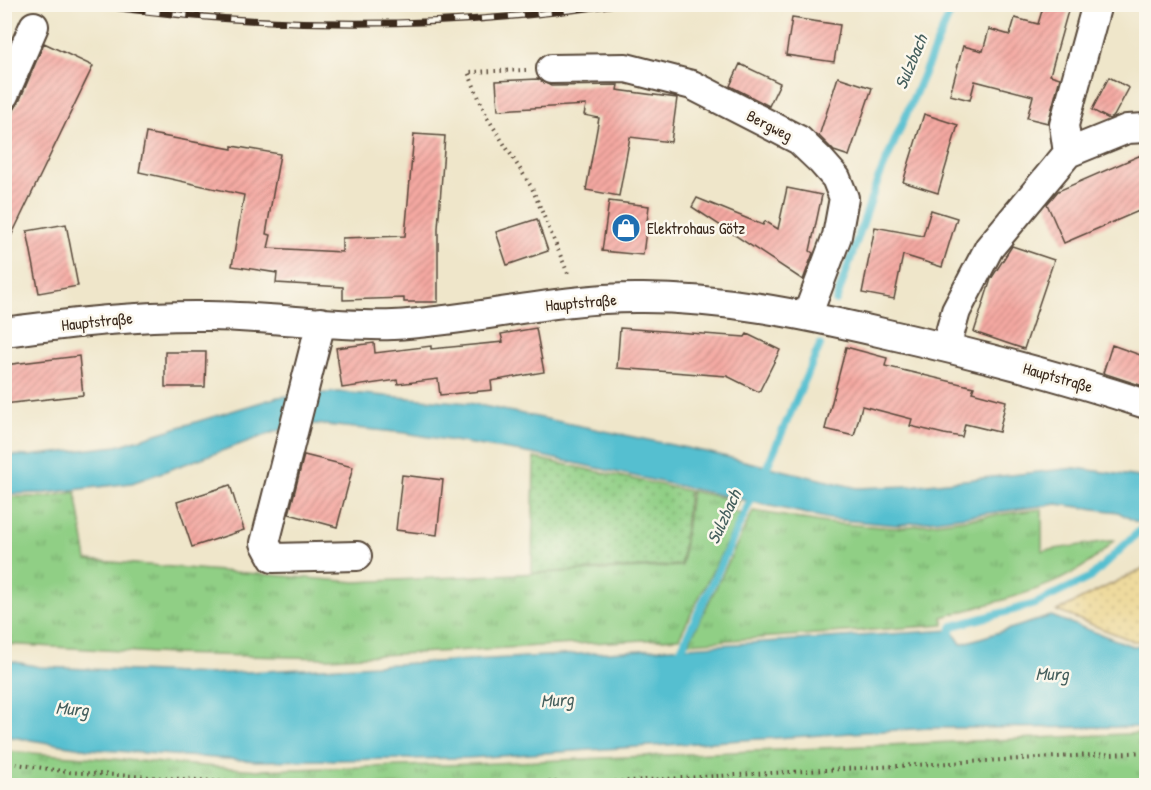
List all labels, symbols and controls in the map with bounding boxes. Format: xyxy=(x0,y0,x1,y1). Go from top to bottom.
water label: Sulzbach xyxy=(888,29,934,93)
street label: Bergweg xyxy=(743,104,797,146)
shop icon: Elektrohaus Götz xyxy=(610,212,642,244)
place label: Elektrohaus Götz xyxy=(647,217,745,239)
street label: Hauptstraße xyxy=(544,288,618,316)
street label: Hauptstraße xyxy=(60,306,134,336)
street label: Hauptstraße xyxy=(1021,357,1096,398)
water label: Sulzbach xyxy=(700,484,748,548)
water label: Murg xyxy=(1036,661,1069,686)
water label: Murg xyxy=(540,686,575,713)
water label: Murg xyxy=(55,695,90,722)

